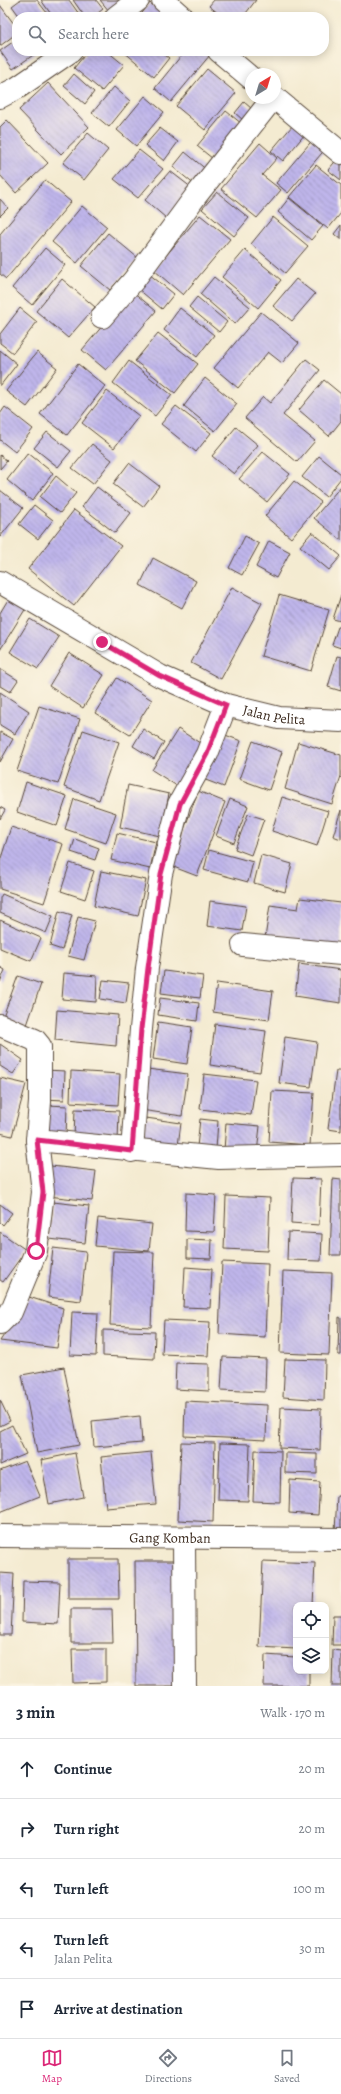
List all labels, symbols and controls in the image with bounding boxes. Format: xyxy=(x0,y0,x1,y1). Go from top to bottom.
search box xyxy=(12,12,329,56)
icon: search xyxy=(26,23,48,45)
text: Search here xyxy=(58,24,129,44)
north arrow xyxy=(245,68,281,104)
route end xyxy=(93,633,111,651)
street label: Jalan Pelita xyxy=(241,700,306,729)
route start xyxy=(27,1242,45,1260)
street label: Gang Komban xyxy=(129,1528,211,1547)
map controls xyxy=(293,1602,329,1674)
button: locate xyxy=(293,1602,329,1638)
button: layers xyxy=(293,1638,329,1674)
text: 3 min xyxy=(16,1701,55,1724)
text: Walk · 170 m xyxy=(260,1704,325,1721)
icon: ahead xyxy=(16,1758,38,1780)
text: Continue xyxy=(54,1759,112,1779)
text: 20 m xyxy=(299,1760,325,1777)
icon: right xyxy=(16,1818,38,1840)
text: Turn right xyxy=(54,1819,119,1839)
text: 20 m xyxy=(299,1820,325,1837)
icon: left xyxy=(16,1878,38,1900)
text: Turn left xyxy=(54,1879,109,1899)
text: 100 m xyxy=(293,1880,325,1897)
text: Turn left xyxy=(54,1930,109,1950)
icon: left xyxy=(16,1938,38,1960)
text: 30 m xyxy=(299,1940,325,1957)
text: Jalan Pelita xyxy=(54,1950,112,1967)
icon: arrive xyxy=(16,1998,38,2020)
text: Arrive at destination xyxy=(54,1999,183,2019)
tab: Map xyxy=(41,2047,63,2086)
tab: Directions xyxy=(145,2047,192,2086)
tab: Saved xyxy=(274,2047,300,2086)

